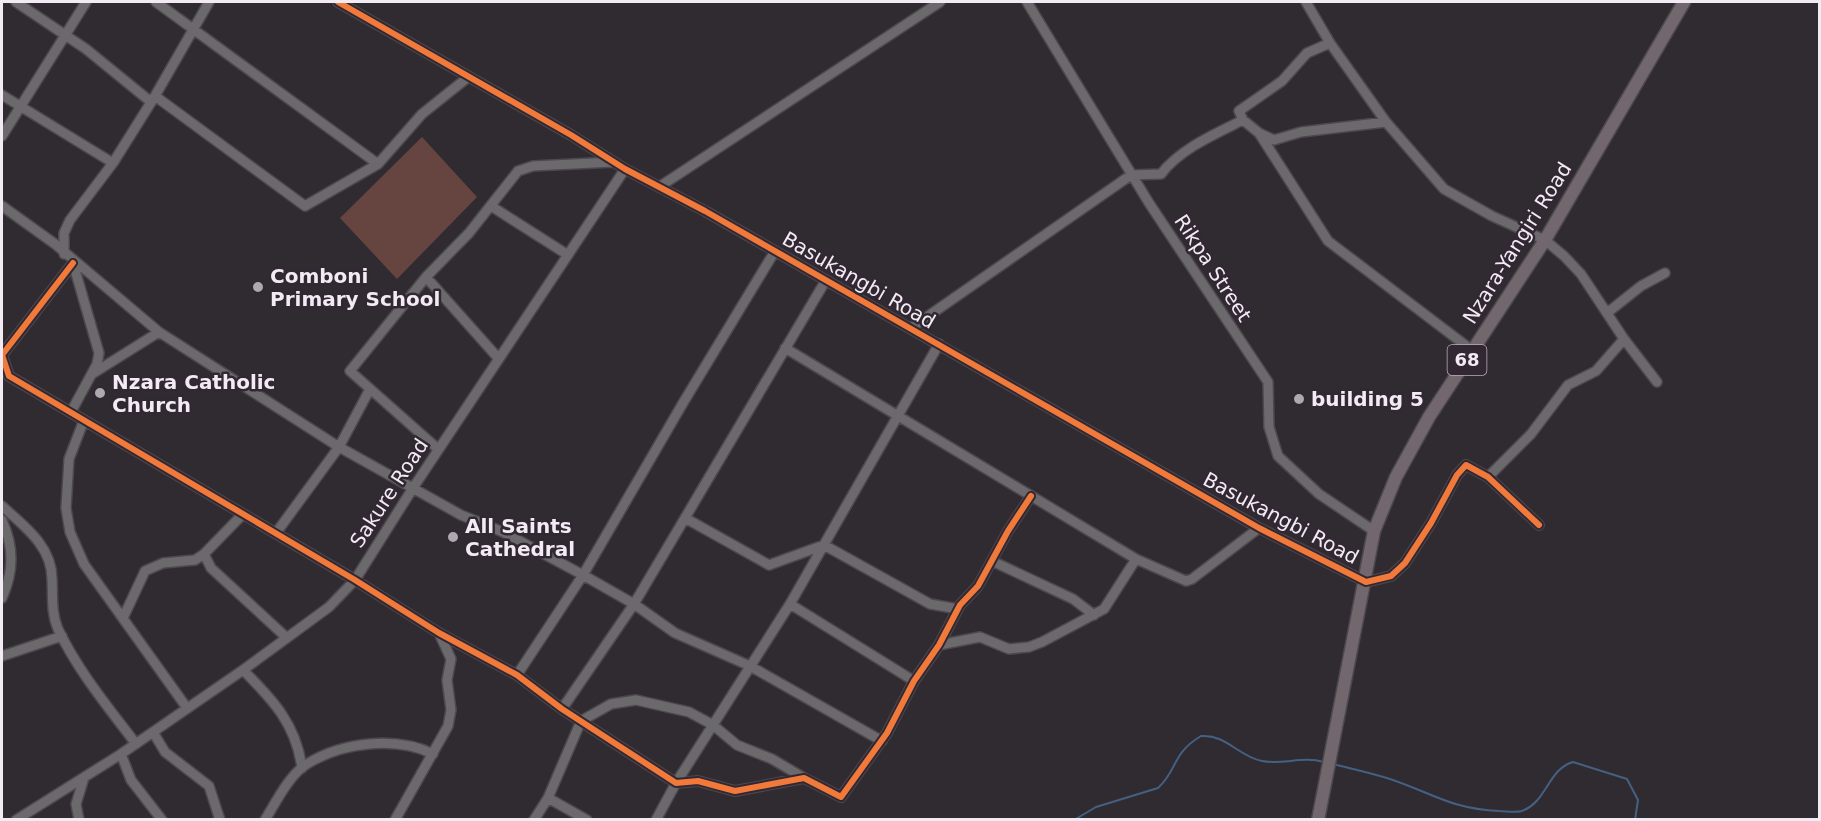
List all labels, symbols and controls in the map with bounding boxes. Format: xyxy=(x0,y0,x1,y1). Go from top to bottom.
street label: Nzara-Yangiri Road xyxy=(1458,158,1576,328)
street label: Rikpa Street xyxy=(1169,210,1257,326)
street label: Basukangbi Road xyxy=(778,226,940,334)
place label: Comboni Primary School xyxy=(270,264,440,311)
marker: Comboni Primary School xyxy=(251,280,265,294)
road number: 68 xyxy=(1448,345,1486,375)
place label: Nzara Catholic Church xyxy=(112,370,275,417)
marker: Nzara Catholic Church xyxy=(93,386,107,400)
place label: building 5 xyxy=(1311,387,1424,411)
marker: building 5 xyxy=(1292,392,1306,406)
street label: Sakure Road xyxy=(345,434,433,552)
street label: Basukangbi Road xyxy=(1199,467,1363,569)
place label: All Saints Cathedral xyxy=(465,514,575,561)
marker: All Saints Cathedral xyxy=(446,530,460,544)

